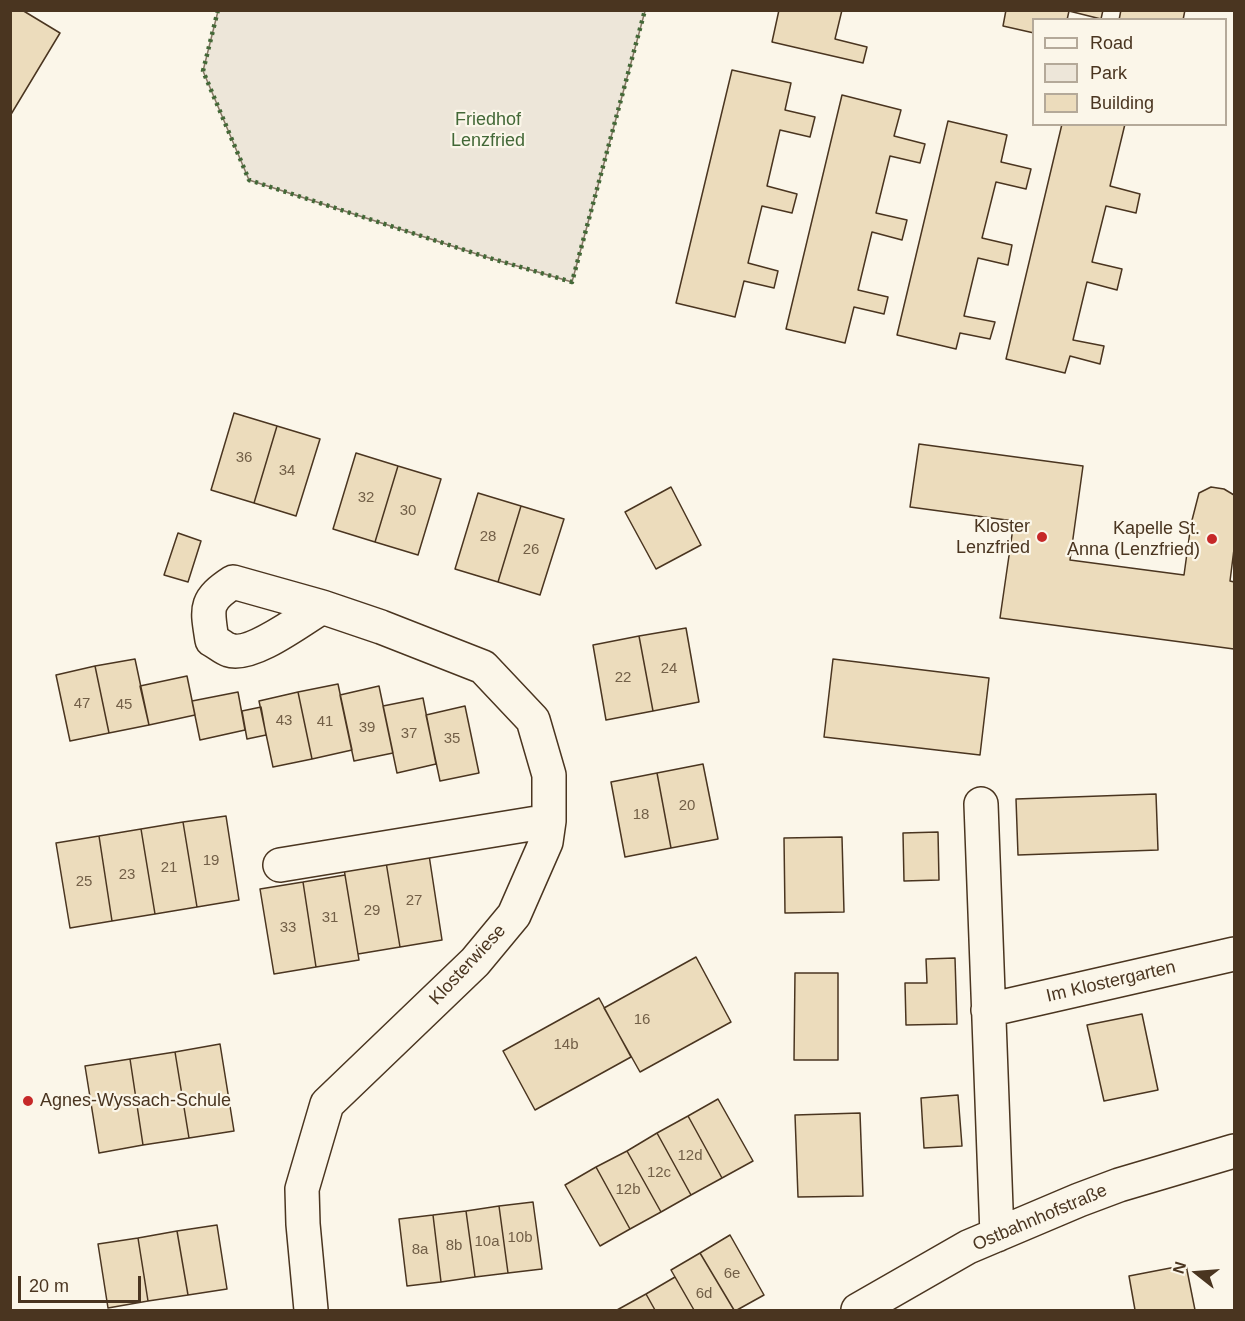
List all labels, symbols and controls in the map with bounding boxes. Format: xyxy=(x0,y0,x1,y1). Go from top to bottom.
legend xyxy=(1032,18,1227,126)
text: Road xyxy=(1090,33,1133,53)
text: Park xyxy=(1090,63,1127,83)
text: Building xyxy=(1090,93,1154,113)
park label: Friedhof Lenzfried xyxy=(451,109,525,152)
house number: 36 xyxy=(236,449,252,467)
house number: 34 xyxy=(279,462,295,480)
house number: 32 xyxy=(358,489,374,507)
house number: 30 xyxy=(400,502,416,520)
place label: Kloster Lenzfried xyxy=(956,516,1030,558)
place label: Kapelle St. Anna (Lenzfried) xyxy=(1067,518,1200,560)
house number: 28 xyxy=(480,528,496,546)
marker: Kloster Lenzfried xyxy=(1035,530,1049,544)
marker: Kapelle St. Anna (Lenzfried) xyxy=(1205,532,1219,546)
house number: 26 xyxy=(523,541,539,559)
house number: 24 xyxy=(661,660,677,678)
house number: 22 xyxy=(615,669,631,687)
house number: 47 xyxy=(74,695,90,713)
house number: 45 xyxy=(116,696,132,714)
house number: 43 xyxy=(276,712,292,730)
house number: 41 xyxy=(317,713,333,731)
house number: 39 xyxy=(359,719,375,737)
house number: 37 xyxy=(401,725,417,743)
house number: 35 xyxy=(444,730,460,748)
house number: 20 xyxy=(679,797,695,815)
house number: 18 xyxy=(633,806,649,824)
house number: 19 xyxy=(203,852,219,870)
house number: 21 xyxy=(161,859,177,877)
house number: 23 xyxy=(119,866,135,884)
house number: 25 xyxy=(76,873,92,891)
house number: 27 xyxy=(406,892,422,910)
house number: 29 xyxy=(364,902,380,920)
house number: 31 xyxy=(322,909,338,927)
house number: 33 xyxy=(280,919,296,937)
street label: Klosterwiese xyxy=(425,920,511,1010)
street label: Im Klostergarten xyxy=(1044,957,1178,1007)
house number: 16 xyxy=(634,1011,650,1029)
house number: 14b xyxy=(553,1036,579,1054)
place label: Agnes-Wyssach-Schule xyxy=(40,1090,231,1112)
marker: Agnes-Wyssach-Schule xyxy=(21,1094,35,1108)
house number: 12d xyxy=(677,1147,703,1165)
house number: 12c xyxy=(647,1164,671,1182)
street label: Ostbahnhofstraße xyxy=(969,1180,1111,1256)
house number: 12b xyxy=(615,1181,641,1199)
house number: 10b xyxy=(507,1229,533,1247)
house number: 10a xyxy=(474,1233,500,1251)
house number: 8b xyxy=(446,1237,462,1255)
house number: 8a xyxy=(412,1241,428,1259)
north arrow xyxy=(1167,1243,1227,1303)
text: N xyxy=(1169,1260,1189,1276)
scale bar xyxy=(21,1264,144,1302)
house number: 6e xyxy=(724,1265,740,1283)
text: 20 m xyxy=(29,1276,69,1296)
house number: 6d xyxy=(696,1285,712,1303)

